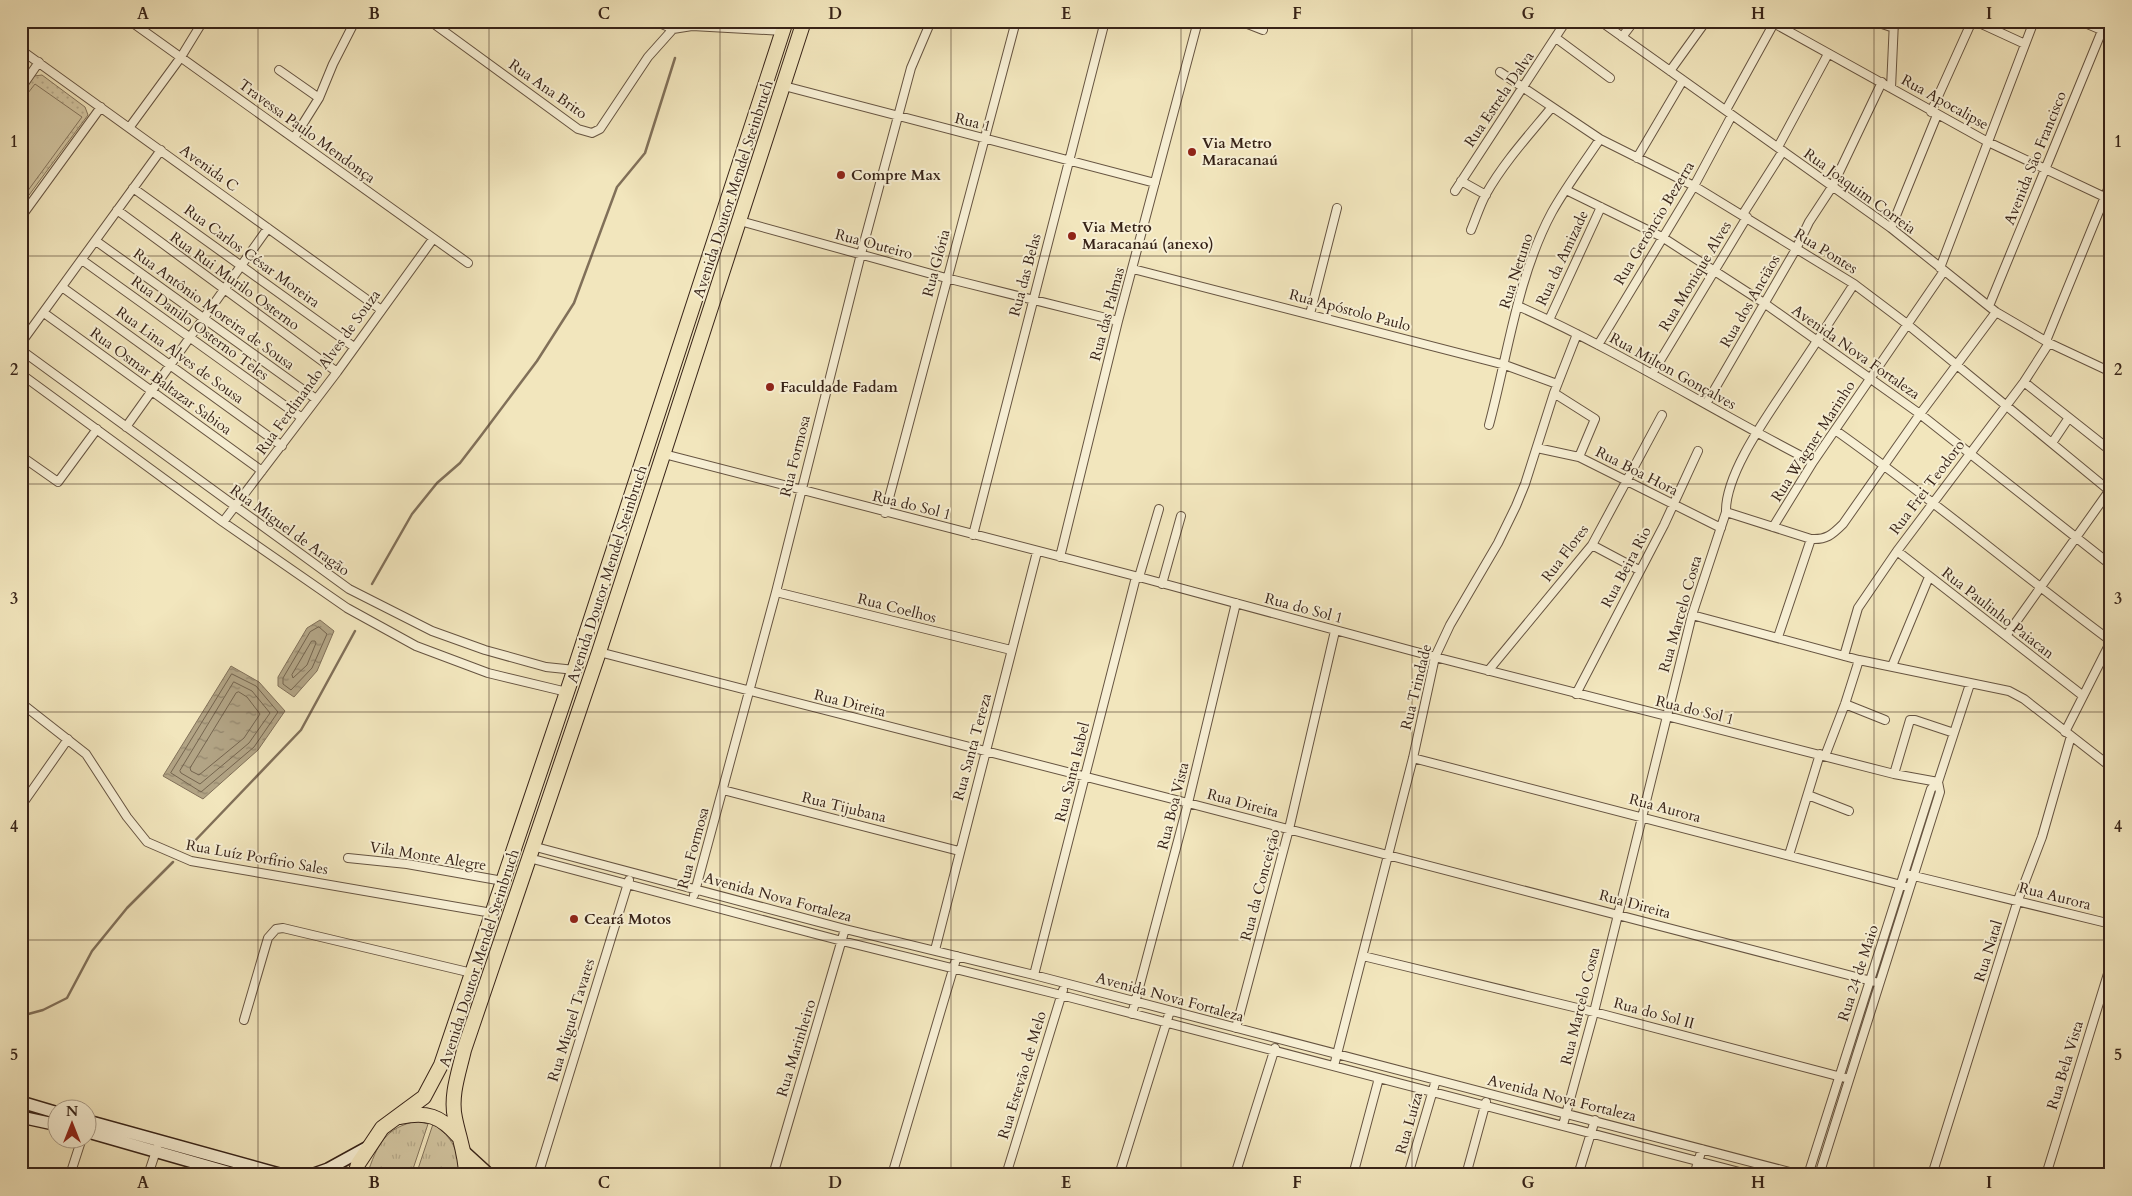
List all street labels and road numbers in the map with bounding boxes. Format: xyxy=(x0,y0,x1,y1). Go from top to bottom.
street label: Rua Estrela Dalva xyxy=(1460,47,1539,151)
street label: Rua Ana Brito xyxy=(505,55,591,123)
street label: Rua Apocalipse xyxy=(1898,70,1992,134)
street label: Travessa Paulo Mendonça xyxy=(234,74,380,188)
street label: Avenida Doutor Mendel Steinbruch xyxy=(688,77,778,300)
street label: Avenida São Francisco xyxy=(1999,88,2071,228)
street label: Rua 1 xyxy=(953,108,993,136)
street label: Avenida C xyxy=(176,140,242,196)
street label: Rua Joaquim Correia xyxy=(1800,144,1921,239)
street label: Rua Gerôncio Bezerra xyxy=(1609,157,1699,289)
street label: Rua Carlos César Moreira xyxy=(180,200,324,312)
street label: Rua da Amizade xyxy=(1531,207,1593,309)
street label: Rua Monique Alves xyxy=(1654,217,1736,335)
street label: Rua Outeiro xyxy=(833,224,915,264)
street label: Rua Pontes xyxy=(1791,224,1861,278)
street label: Rua Rui Murilo Osterno xyxy=(166,227,304,335)
street label: Rua Glória xyxy=(917,227,955,299)
street label: Rua das Belas xyxy=(1004,231,1046,319)
street label: Rua Netuno xyxy=(1494,231,1538,311)
street label: Rua Antônio Moreira de Sousa xyxy=(129,244,299,375)
street label: Rua dos Anciãos xyxy=(1715,251,1785,351)
street label: Rua das Palmas xyxy=(1085,265,1129,363)
street label: Rua Danilo Osterno Teles xyxy=(127,271,273,385)
street label: Rua Apóstolo Paulo xyxy=(1287,284,1413,336)
street label: Rua Ferdinando Alves de Souza xyxy=(251,285,385,459)
street label: Avenida Nova Fortaleza xyxy=(1788,300,1925,404)
street label: Rua Lina Alves de Sousa xyxy=(112,302,248,409)
street label: Rua Osmar Baltazar Sabioa xyxy=(86,323,236,440)
street label: Rua Milton Gonçalves xyxy=(1606,328,1740,414)
street label: Rua Wagner Marinho xyxy=(1766,377,1860,505)
street label: Rua Formosa xyxy=(775,413,815,499)
street label: Rua Frei Teodoro xyxy=(1885,436,1969,538)
street label: Rua Boa Hora xyxy=(1592,442,1682,501)
street label: Avenida Doutor Mendel Steinbruch xyxy=(562,462,652,685)
street label: Rua Miguel de Aragão xyxy=(226,480,354,580)
street label: Rua do Sol 1 xyxy=(871,486,953,524)
street label: Rua Flores xyxy=(1537,520,1593,586)
street label: Rua Beira Rio xyxy=(1596,523,1656,611)
street label: Rua Marcelo Costa xyxy=(1654,553,1706,675)
street label: Rua Paulinho Paiacan xyxy=(1938,563,2059,664)
street label: Rua do Sol 1 xyxy=(1263,588,1345,628)
street label: Rua Coelhos xyxy=(855,589,939,627)
street label: Rua Trindade xyxy=(1396,642,1436,732)
street label: Rua Direita xyxy=(812,684,888,722)
street label: Rua Santa Tereza xyxy=(948,691,996,803)
street label: Rua do Sol 1 xyxy=(1654,691,1736,729)
street label: Rua Santa Isabel xyxy=(1050,720,1094,824)
street label: Rua Boa Vista xyxy=(1152,760,1194,852)
street label: Rua Direita xyxy=(1205,784,1281,822)
street label: Rua Tijubana xyxy=(800,787,889,827)
street label: Rua Aurora xyxy=(1627,789,1704,827)
street label: Rua Formosa xyxy=(673,805,714,891)
street label: Rua da Conceição xyxy=(1235,827,1285,943)
street label: Rua Luíz Porfírio Sales xyxy=(184,835,330,879)
street label: Vila Monte Alegre xyxy=(368,837,488,875)
street label: Avenida Doutor Mendel Steinbruch xyxy=(434,846,524,1069)
street label: Avenida Nova Fortaleza xyxy=(702,868,855,927)
street label: Rua Aurora xyxy=(2017,877,2094,915)
street label: Rua Direita xyxy=(1597,885,1673,923)
street label: Rua Natal xyxy=(1969,918,2007,984)
street label: Rua 24 de Maio xyxy=(1833,922,1883,1024)
street label: Rua Marcelo Costa xyxy=(1556,945,1604,1067)
street label: Rua Miguel Tavares xyxy=(543,956,599,1084)
street label: Avenida Nova Fortaleza xyxy=(1094,968,1247,1027)
street label: Rua do Sol II xyxy=(1611,993,1697,1033)
street label: Rua Marinheiro xyxy=(772,997,820,1099)
street label: Rua Estevão de Melo xyxy=(993,1009,1051,1141)
street label: Rua Bela Vista xyxy=(2042,1018,2088,1112)
street label: Avenida Nova Fortaleza xyxy=(1486,1070,1639,1126)
street label: Rua Luíza xyxy=(1391,1089,1428,1156)

